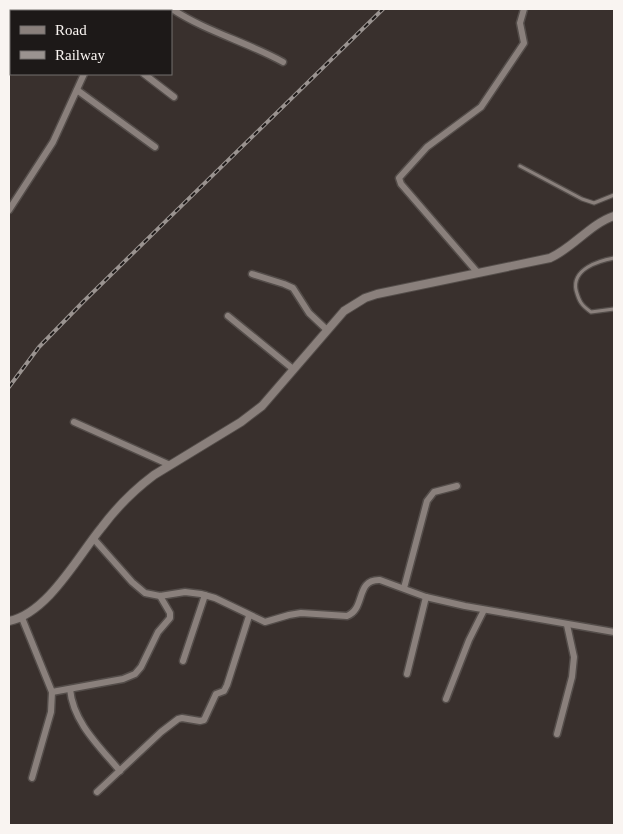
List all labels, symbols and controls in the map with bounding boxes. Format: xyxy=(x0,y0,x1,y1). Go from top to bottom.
legend xyxy=(10,10,172,75)
text: Road xyxy=(55,22,87,38)
text: Railway xyxy=(55,47,105,63)

